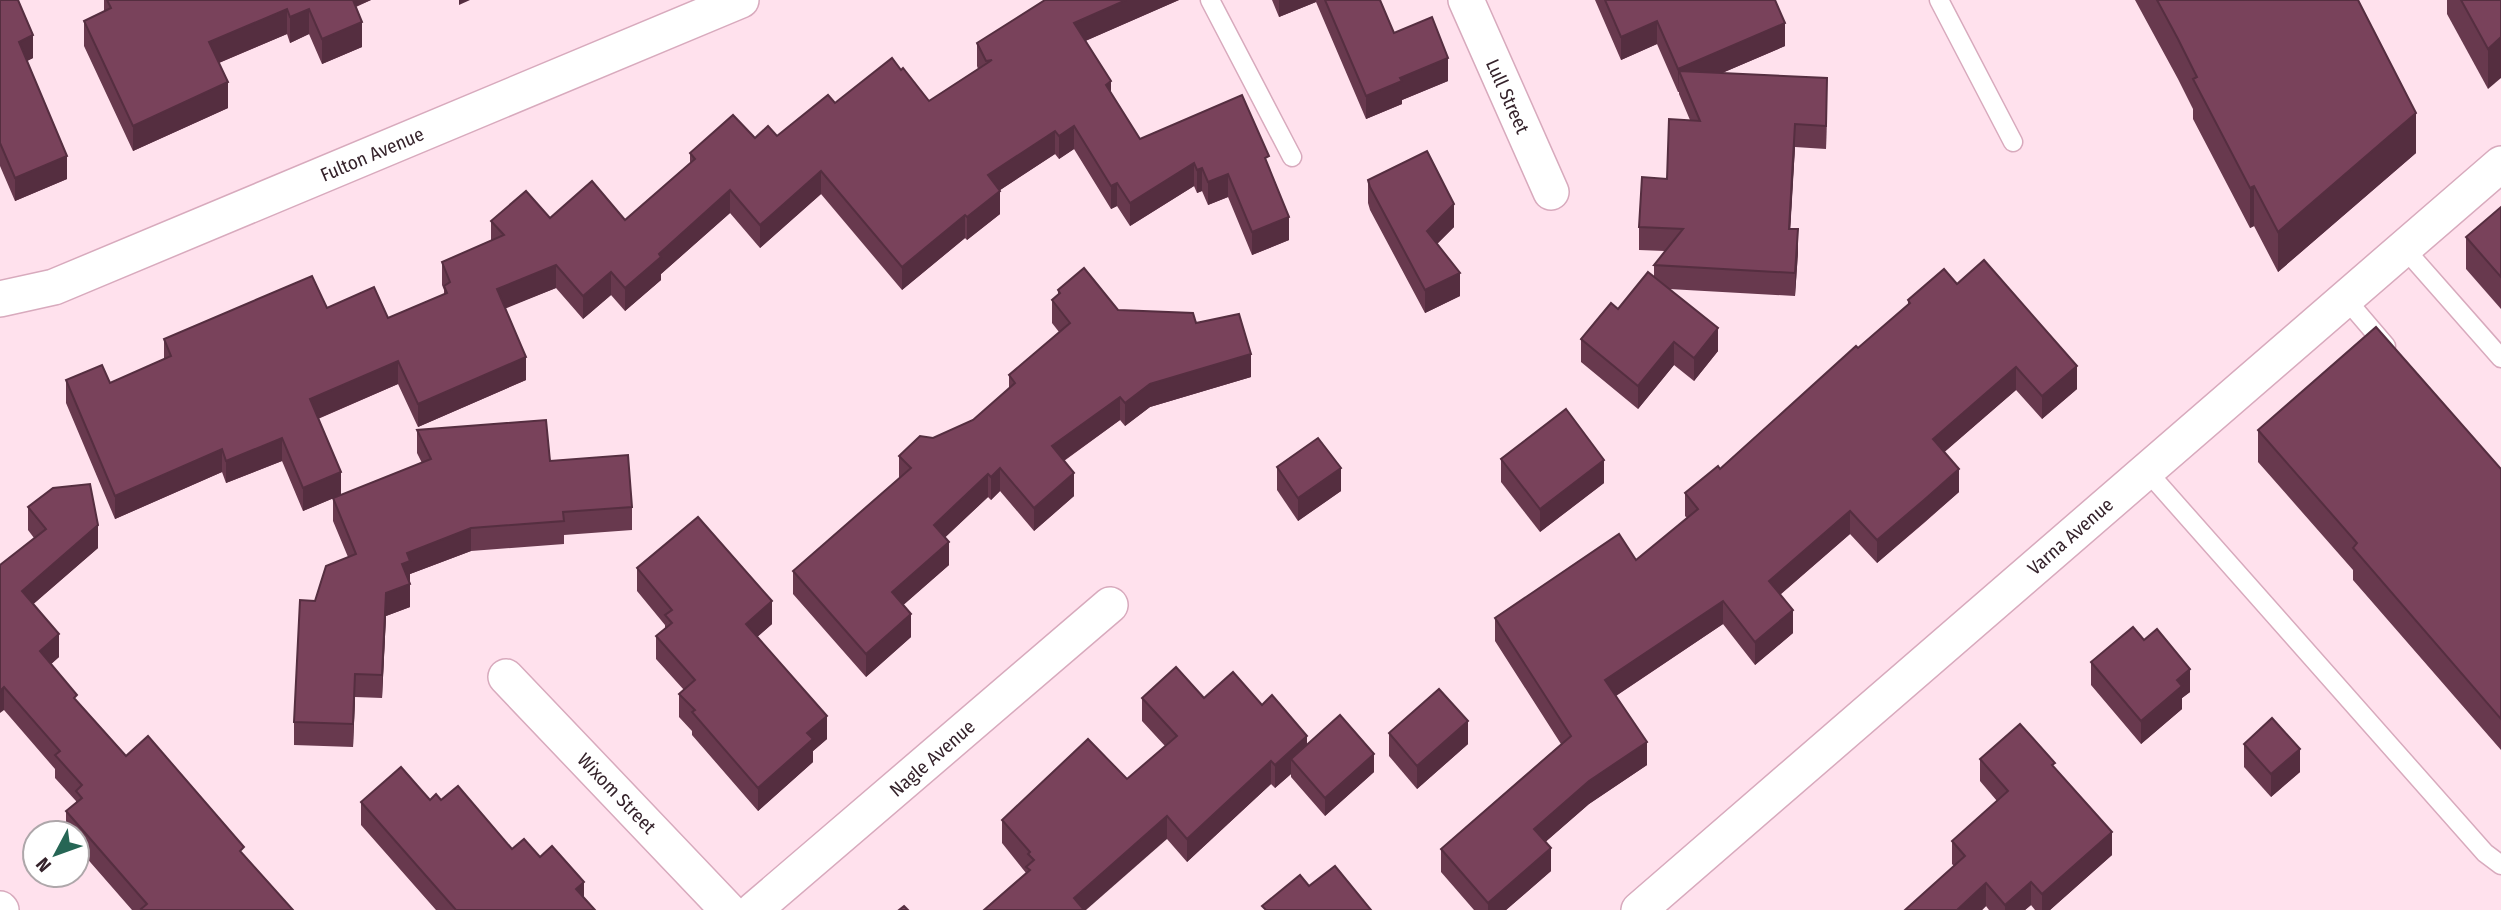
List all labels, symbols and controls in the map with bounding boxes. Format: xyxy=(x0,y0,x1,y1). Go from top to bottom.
street label: Lull Street xyxy=(1481,55,1534,138)
street label: Fulton Avenue xyxy=(317,122,427,187)
street label: Varna Avenue xyxy=(2023,493,2118,580)
street label: Nagle Avenue xyxy=(885,715,980,802)
street label: Wixom Street xyxy=(573,748,661,839)
north arrow xyxy=(21,819,91,889)
text: N xyxy=(31,853,56,877)

